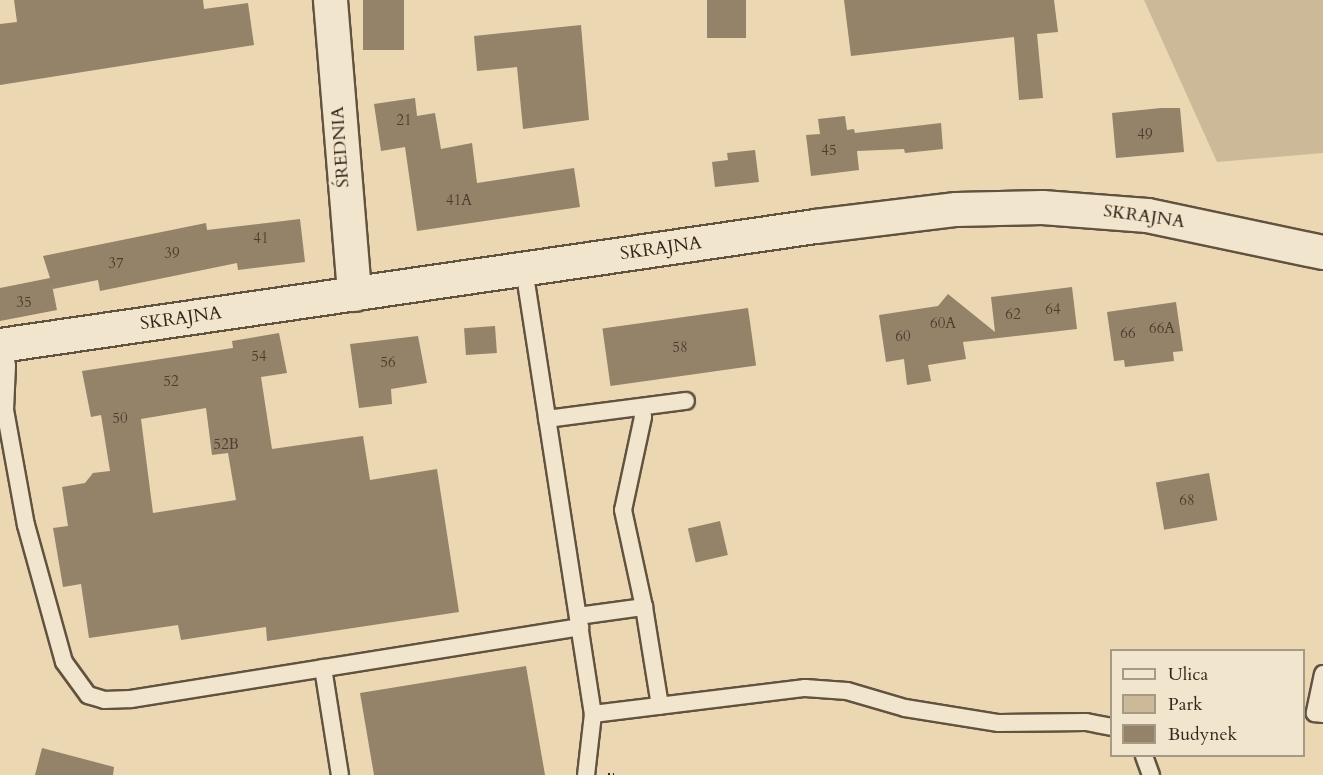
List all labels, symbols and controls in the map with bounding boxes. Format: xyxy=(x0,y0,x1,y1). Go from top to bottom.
street label: ŚREDNIA xyxy=(327,106,355,188)
house number: 21 xyxy=(396,112,412,130)
house number: 49 xyxy=(1137,126,1153,144)
house number: 45 xyxy=(821,142,837,160)
house number: 41A xyxy=(446,192,472,210)
street label: SKRAJNA xyxy=(1102,201,1186,233)
house number: 41 xyxy=(253,230,269,248)
street label: SKRAJNA xyxy=(619,233,703,265)
house number: 39 xyxy=(164,245,180,263)
house number: 37 xyxy=(108,255,124,273)
house number: 35 xyxy=(16,294,32,312)
house number: 64 xyxy=(1045,301,1061,319)
street label: SKRAJNA xyxy=(139,303,223,335)
house number: 62 xyxy=(1005,306,1021,324)
house number: 60A xyxy=(930,315,956,333)
house number: 66A xyxy=(1149,320,1175,338)
house number: 66 xyxy=(1120,325,1136,343)
house number: 60 xyxy=(895,328,911,346)
house number: 58 xyxy=(672,339,688,357)
house number: 54 xyxy=(251,348,267,366)
house number: 56 xyxy=(380,354,396,372)
house number: 52 xyxy=(163,373,179,391)
house number: 50 xyxy=(112,410,128,428)
house number: 52B xyxy=(213,436,239,454)
house number: 68 xyxy=(1179,492,1195,510)
legend xyxy=(1110,649,1305,757)
text: Ulica xyxy=(1168,662,1208,687)
text: Park xyxy=(1168,692,1203,717)
text: Budynek xyxy=(1168,722,1237,747)

